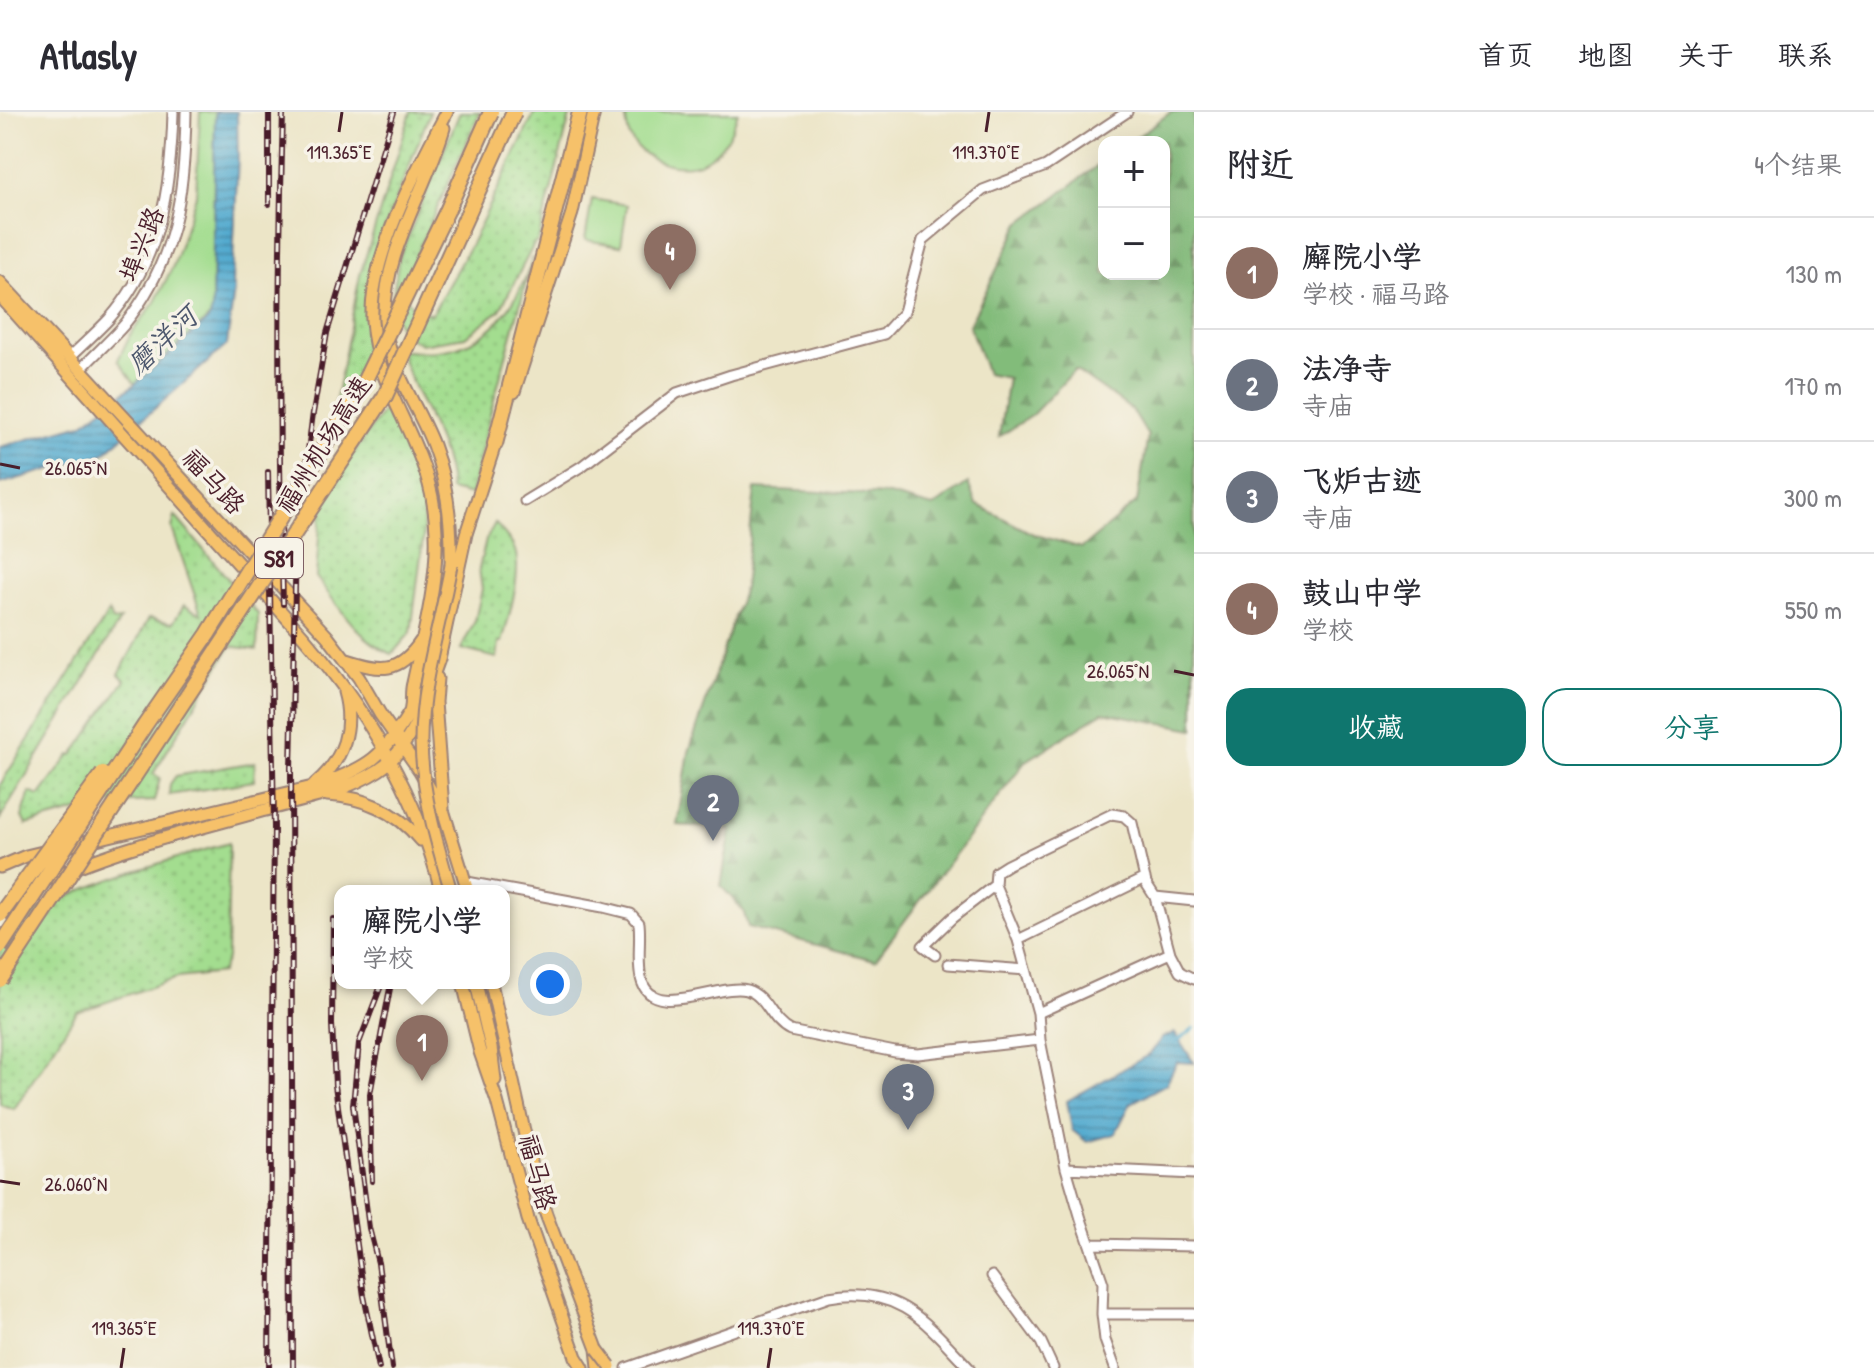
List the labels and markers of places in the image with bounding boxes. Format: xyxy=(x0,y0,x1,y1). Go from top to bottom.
pin: 4 xyxy=(644,224,696,290)
pin: 2 xyxy=(687,775,739,841)
pin: 1 xyxy=(396,1015,448,1081)
pin: 3 xyxy=(882,1064,934,1130)

